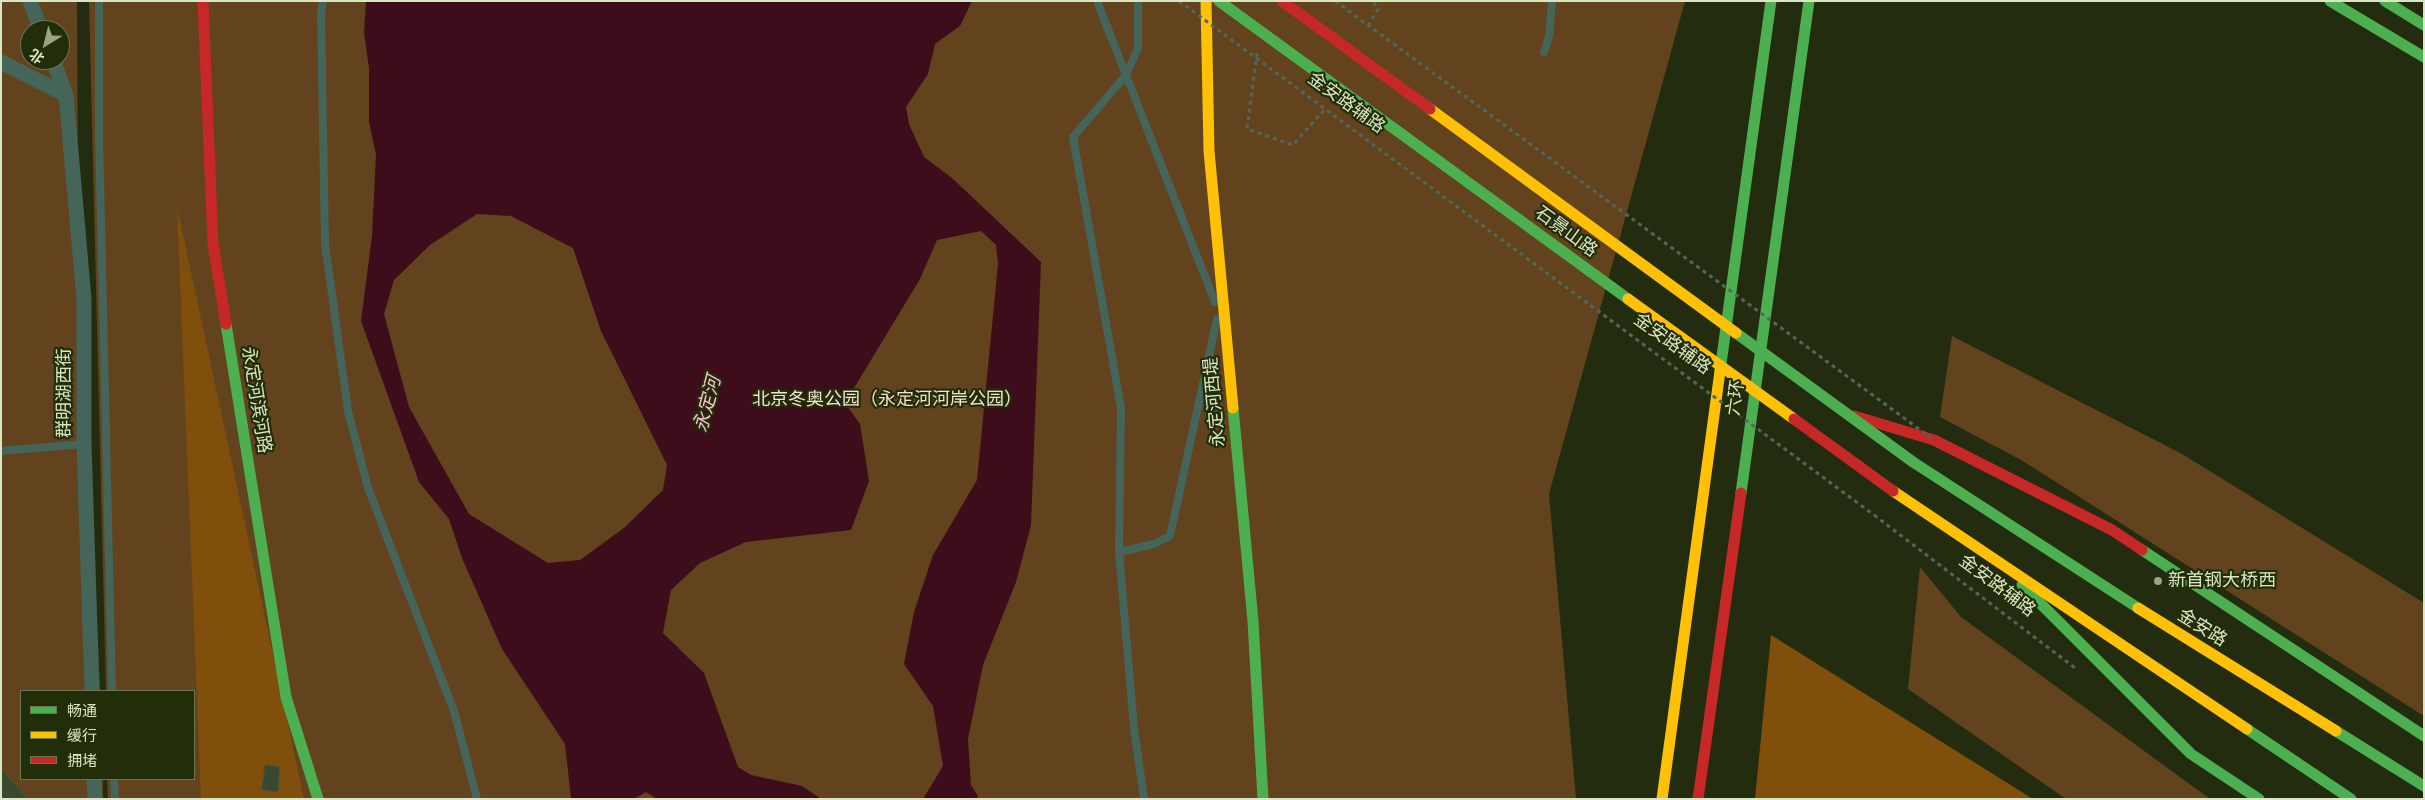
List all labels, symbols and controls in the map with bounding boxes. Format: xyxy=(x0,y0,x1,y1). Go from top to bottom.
north arrow xyxy=(20,20,70,70)
text: 北 xyxy=(25,45,48,69)
street label: 金安路辅路 xyxy=(1303,68,1389,138)
street label: 石景山路 xyxy=(1531,202,1601,262)
street label: 金安路辅路 xyxy=(1629,309,1715,379)
street label: 永定河滨河路 xyxy=(237,345,275,455)
street label: 群明湖西街 xyxy=(54,348,76,438)
street label: 永定河西堤 xyxy=(1200,356,1230,448)
water label: 永定河 xyxy=(690,374,726,434)
street label: 六环 xyxy=(1723,379,1749,417)
park label: 北京冬奥公园（永定河河岸公园） xyxy=(752,389,1022,411)
street label: 金安路辅路 xyxy=(1955,550,2039,622)
place label: 新首钢大桥西 xyxy=(2168,570,2276,592)
marker: 新首钢大桥西 xyxy=(2152,575,2164,587)
street label: 金安路 xyxy=(2173,605,2231,651)
legend xyxy=(20,690,195,780)
text: 畅通 xyxy=(67,700,97,721)
text: 缓行 xyxy=(67,725,97,746)
text: 拥堵 xyxy=(67,750,97,771)

